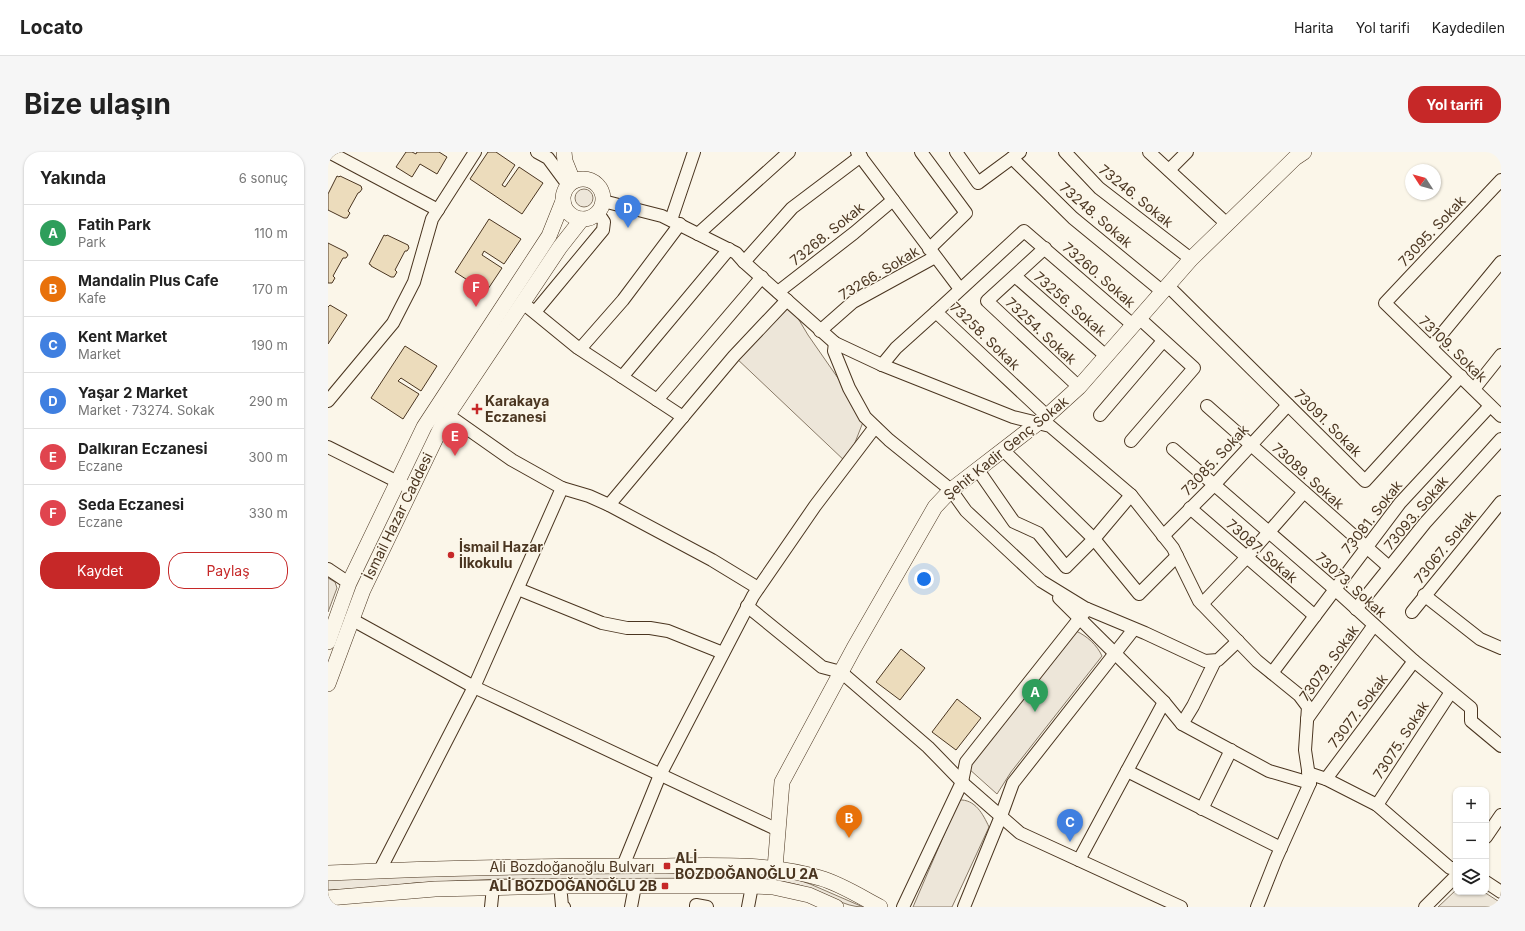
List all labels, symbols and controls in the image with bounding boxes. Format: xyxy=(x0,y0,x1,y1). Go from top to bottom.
text: Locato xyxy=(20,16,83,39)
text: Harita xyxy=(1294,19,1334,36)
text: Yol tarifi xyxy=(1356,19,1410,36)
text: Kaydedilen xyxy=(1432,19,1505,36)
button: Yol tarifi xyxy=(1408,86,1501,123)
text: Bize ulaşın xyxy=(24,87,171,121)
street label: 73246. Sokak xyxy=(1096,161,1177,231)
north arrow xyxy=(1405,164,1441,200)
text: Yakında xyxy=(40,168,106,188)
text: 6 sonuç xyxy=(239,170,288,186)
street label: 73248. Sokak xyxy=(1057,178,1136,251)
street label: 73095. Sokak xyxy=(1395,192,1469,270)
pin: D xyxy=(615,195,641,228)
street label: 73268. Sokak xyxy=(786,198,867,269)
text: Fatih Park xyxy=(78,215,151,234)
text: A xyxy=(48,225,58,241)
text: 110 m xyxy=(254,225,288,241)
text: Park xyxy=(78,234,106,250)
street label: 73260. Sokak xyxy=(1060,238,1139,311)
street label: 73266. Sokak xyxy=(836,242,922,303)
street label: 73256. Sokak xyxy=(1031,268,1110,340)
text: Mandalin Plus Cafe xyxy=(78,271,219,290)
pin: F xyxy=(463,274,489,307)
text: B xyxy=(49,281,57,297)
text: 170 m xyxy=(252,281,288,297)
text: Kafe xyxy=(78,290,106,306)
street label: 73254. Sokak xyxy=(1002,294,1080,368)
street label: 73258. Sokak xyxy=(947,298,1024,373)
street label: 73109. Sokak xyxy=(1416,312,1491,385)
text: Kent Market xyxy=(78,327,167,346)
text: C xyxy=(48,337,58,353)
text: 190 m xyxy=(251,337,288,353)
text: Market xyxy=(78,346,121,362)
text: Yaşar 2 Market xyxy=(78,383,188,402)
street label: 73091. Sokak xyxy=(1291,385,1366,460)
place label: Karakaya Eczanesi xyxy=(485,392,549,425)
street label: Şehit Kadir Genç Sokak xyxy=(940,392,1072,503)
text: D xyxy=(48,393,58,409)
text: 290 m xyxy=(249,393,288,409)
text: Market · 73274. Sokak xyxy=(78,402,215,418)
marker: Karakaya Eczanesi xyxy=(472,404,482,414)
street label: 73085. Sokak xyxy=(1178,421,1252,499)
pin: E xyxy=(442,423,468,456)
text: Dalkıran Eczanesi xyxy=(78,439,208,458)
street label: 73089. Sokak xyxy=(1269,439,1348,513)
text: E xyxy=(49,449,57,465)
text: 300 m xyxy=(249,449,288,465)
street label: İsmail Hazar Caddesi xyxy=(359,449,436,582)
text: Eczane xyxy=(78,458,123,474)
street label: 73093. Sokak xyxy=(1380,472,1452,553)
street label: 73081. Sokak xyxy=(1338,477,1406,557)
text: Seda Eczanesi xyxy=(78,495,184,514)
text: F xyxy=(49,505,57,521)
text: 330 m xyxy=(249,505,288,521)
street label: 73067. Sokak xyxy=(1410,507,1479,586)
text: Eczane xyxy=(78,514,123,530)
street label: 73087. Sokak xyxy=(1223,515,1302,586)
place label: İsmail Hazar İlkokulu xyxy=(459,537,543,571)
street label: 73073. Sokak xyxy=(1312,548,1391,621)
marker: İsmail Hazar İlkokulu xyxy=(446,550,456,560)
button: Kaydet xyxy=(40,552,160,589)
button: Paylaş xyxy=(168,552,288,589)
your location xyxy=(914,569,934,589)
street label: 73079. Sokak xyxy=(1295,621,1362,704)
street label: 73077. Sokak xyxy=(1324,670,1391,751)
pin: A xyxy=(1022,679,1048,712)
street label: 73075. Sokak xyxy=(1369,697,1432,782)
map controls xyxy=(1453,787,1489,895)
button: + xyxy=(1453,787,1489,823)
pin: B xyxy=(836,805,862,838)
pin: C xyxy=(1057,809,1083,842)
button: − xyxy=(1453,823,1489,859)
place label: ALİ BOZDOĞANOĞLU 2A xyxy=(675,848,819,882)
street label: Ali Bozdoğanoğlu Bulvarı xyxy=(490,858,654,875)
button: layers xyxy=(1453,859,1489,895)
marker: ALİ BOZDOĞANOĞLU 2A xyxy=(662,861,672,871)
place label: ALİ BOZDOĞANOĞLU 2B xyxy=(489,876,657,894)
marker: ALİ BOZDOĞANOĞLU 2B xyxy=(660,881,670,891)

